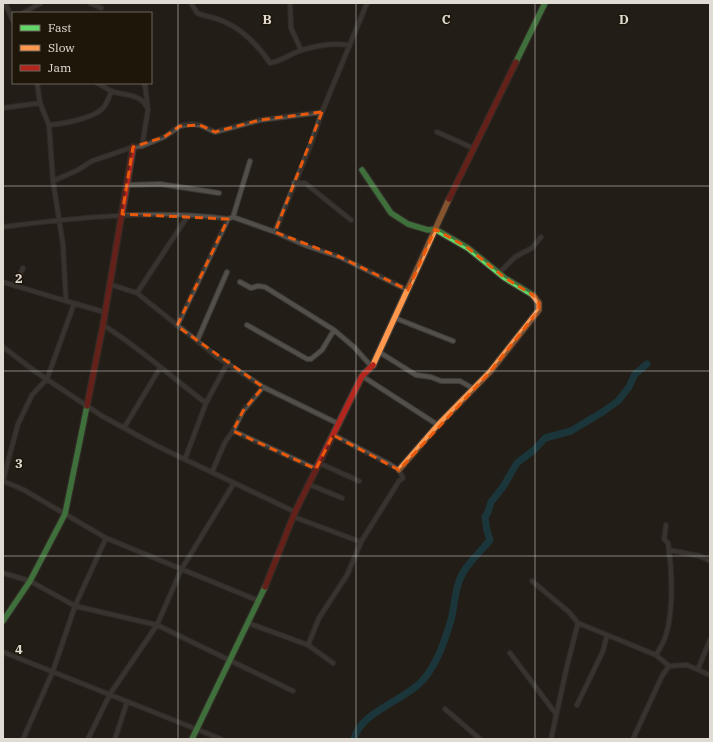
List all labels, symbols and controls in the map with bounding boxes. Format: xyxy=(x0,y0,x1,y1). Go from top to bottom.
text: B xyxy=(262,11,272,28)
text: C xyxy=(442,11,451,28)
text: D xyxy=(619,11,629,28)
legend xyxy=(12,12,152,84)
text: Fast xyxy=(48,20,72,35)
text: Slow xyxy=(48,40,75,55)
text: Jam xyxy=(48,60,72,75)
text: 2 xyxy=(15,270,23,287)
text: 3 xyxy=(15,455,23,472)
text: 4 xyxy=(15,641,23,658)

